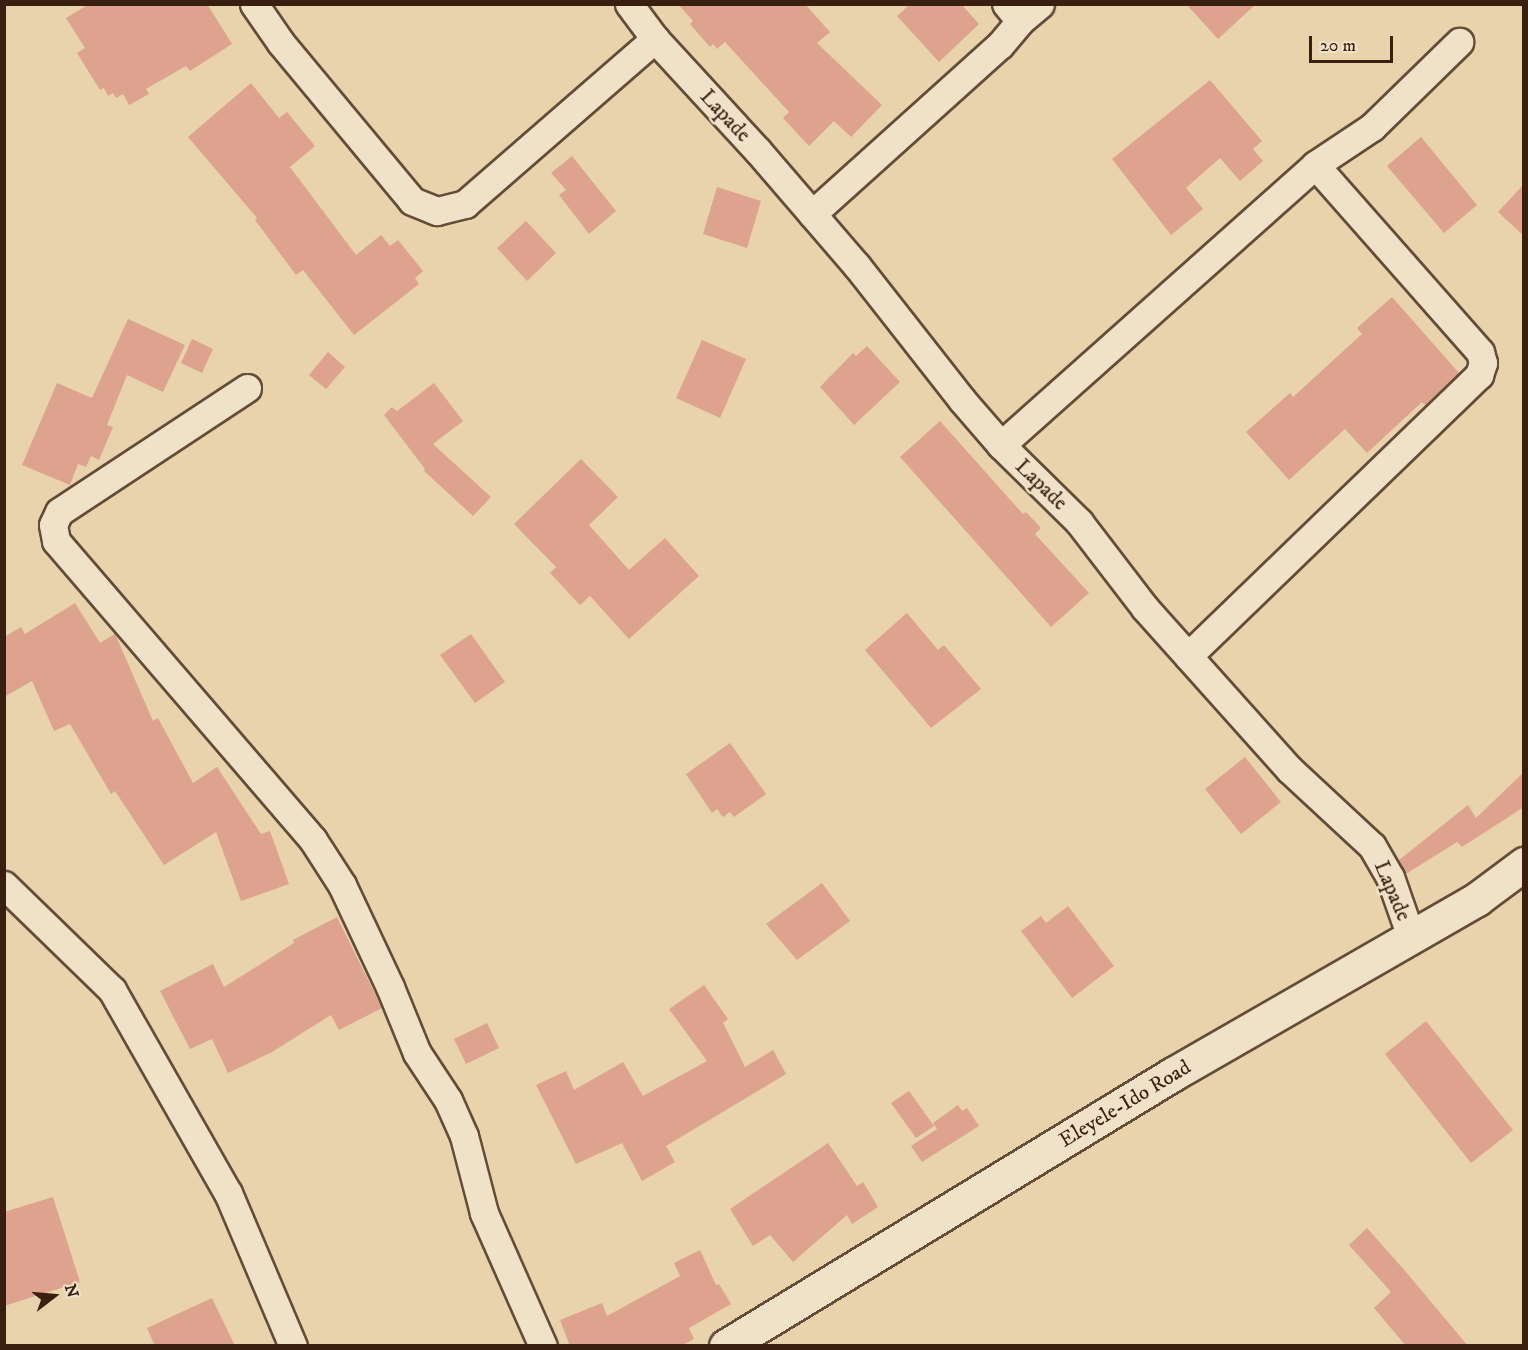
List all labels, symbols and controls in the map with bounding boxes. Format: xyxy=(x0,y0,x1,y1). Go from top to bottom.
scale bar xyxy=(1312,24,1396,62)
text: 20 m xyxy=(1320,35,1356,57)
street label: Lapade xyxy=(694,84,756,148)
street label: Lapade xyxy=(1010,454,1072,516)
street label: Lapade xyxy=(1368,857,1416,925)
street label: Eleyele-Ido Road xyxy=(1055,1055,1195,1153)
north arrow xyxy=(24,1266,84,1326)
text: N xyxy=(60,1282,83,1300)

